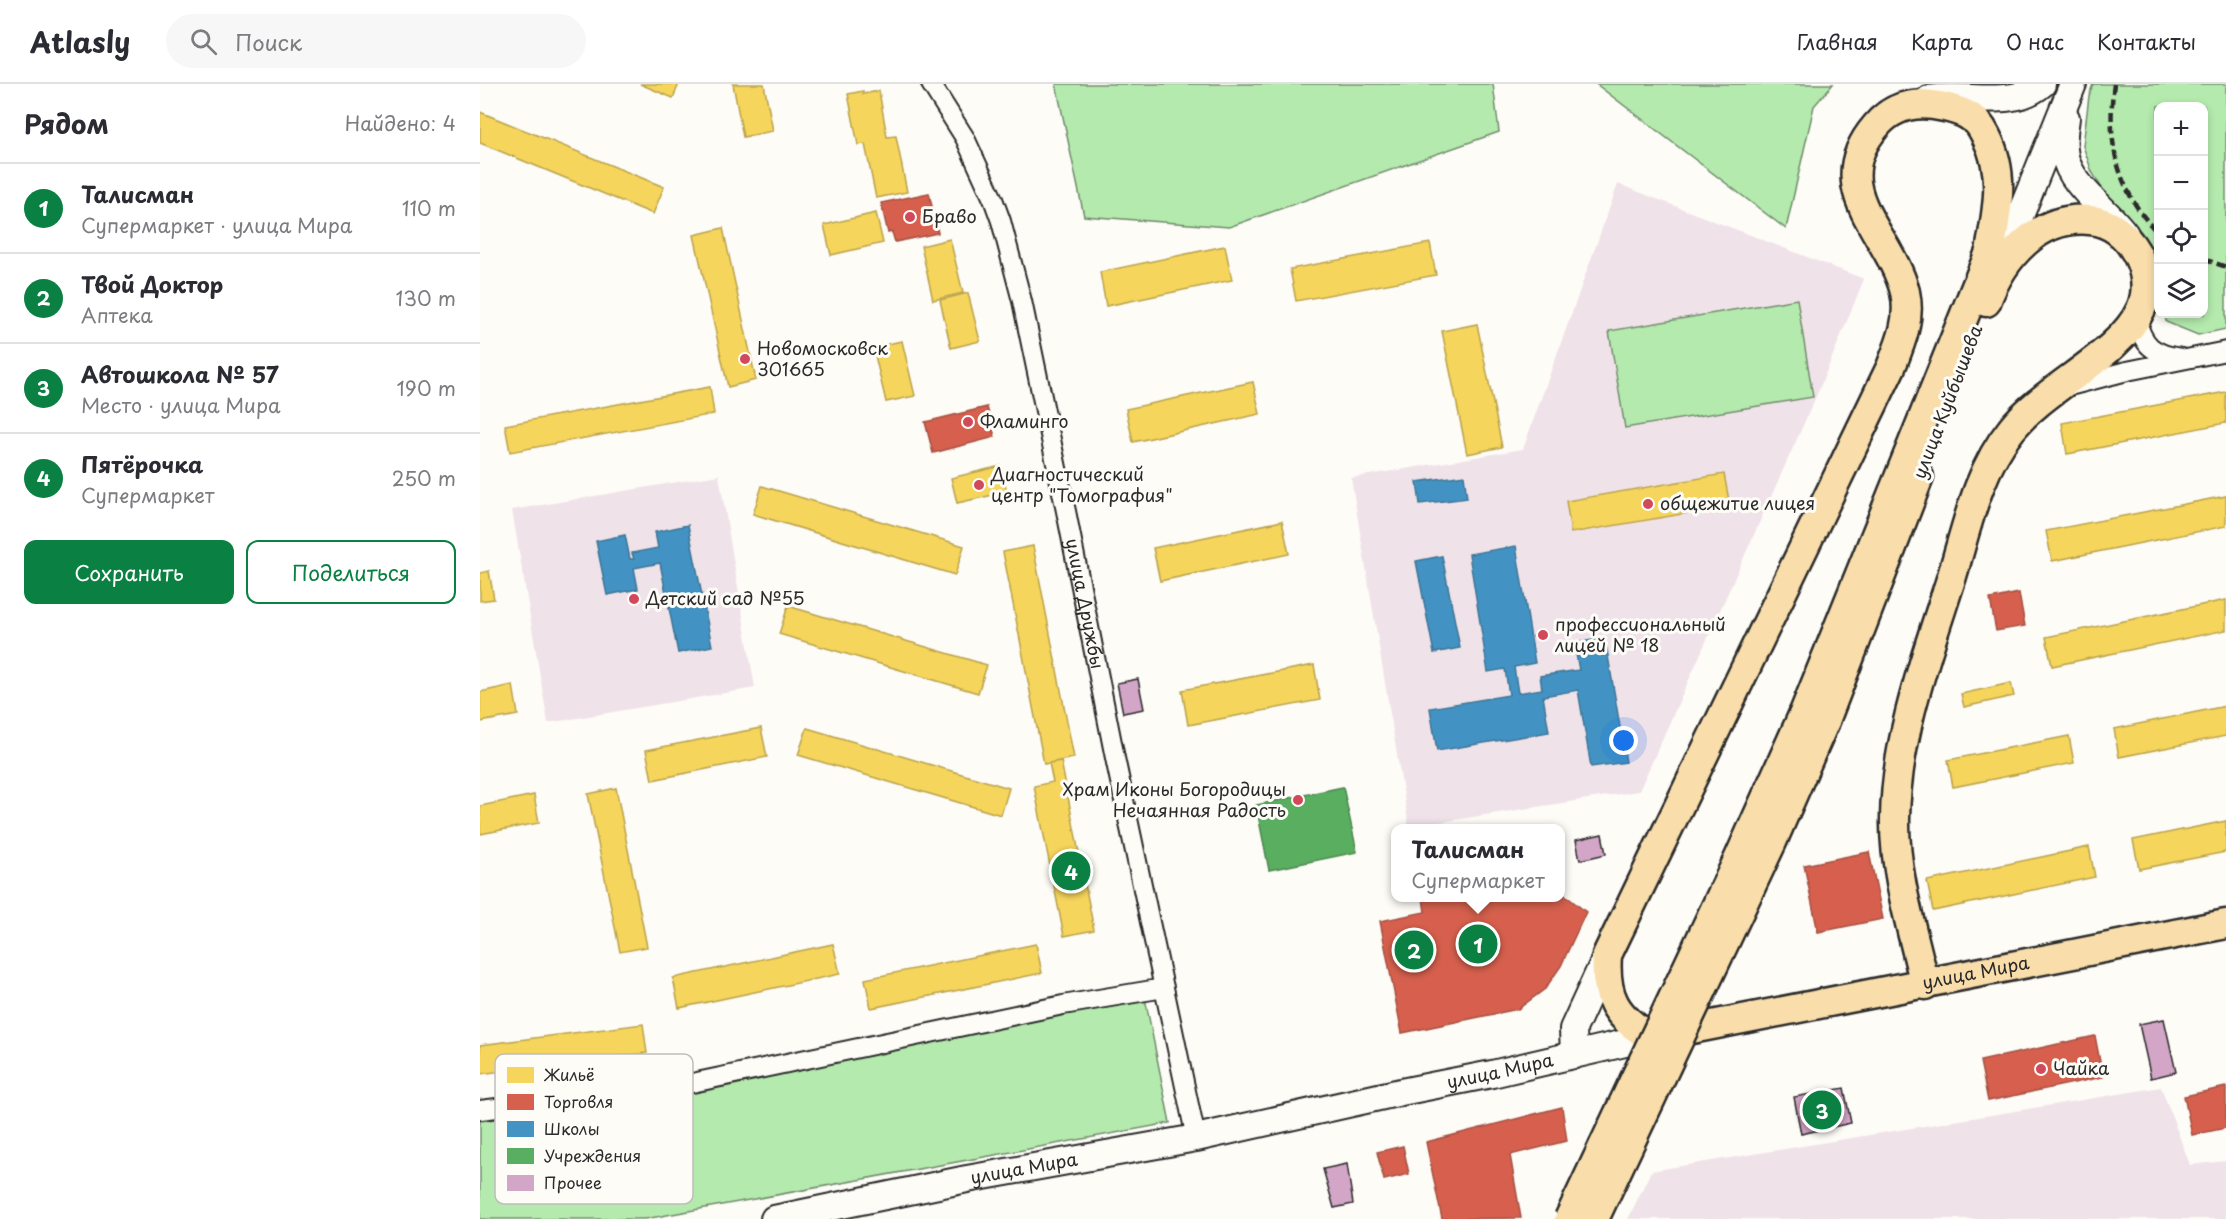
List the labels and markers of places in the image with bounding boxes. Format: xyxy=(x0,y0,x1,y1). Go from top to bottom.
place label: Браво xyxy=(922,202,977,229)
marker: Браво xyxy=(903,210,917,224)
place label: Новомосковск 301665 xyxy=(757,334,888,382)
marker: Новомосковск 301665 xyxy=(738,352,752,366)
place label: Фламинго xyxy=(980,407,1069,434)
marker: Фламинго xyxy=(961,415,975,429)
place label: Диагностический центр "Томография" xyxy=(990,460,1173,508)
marker: Диагностический центр "Томография" xyxy=(972,478,986,492)
place label: общежитие лицея xyxy=(1660,489,1815,516)
marker: общежитие лицея xyxy=(1641,497,1655,511)
place label: Детский сад №55 xyxy=(645,584,805,611)
marker: Детский сад №55 xyxy=(627,592,641,606)
place label: профессиональный лицей № 18 xyxy=(1554,610,1726,658)
marker: профессиональный лицей № 18 xyxy=(1536,628,1550,642)
place label: Храм Иконы Богородицы Нечаянная Радость xyxy=(1062,775,1286,823)
marker: Храм Иконы Богородицы Нечаянная Радость xyxy=(1291,793,1305,807)
pin: 4 xyxy=(1052,848,1090,894)
pin: 1 xyxy=(1458,922,1498,966)
pin: 2 xyxy=(1394,928,1434,972)
place label: Чайка xyxy=(2053,1054,2110,1081)
marker: Чайка xyxy=(2034,1062,2048,1076)
pin: 3 xyxy=(1802,1088,1842,1132)

